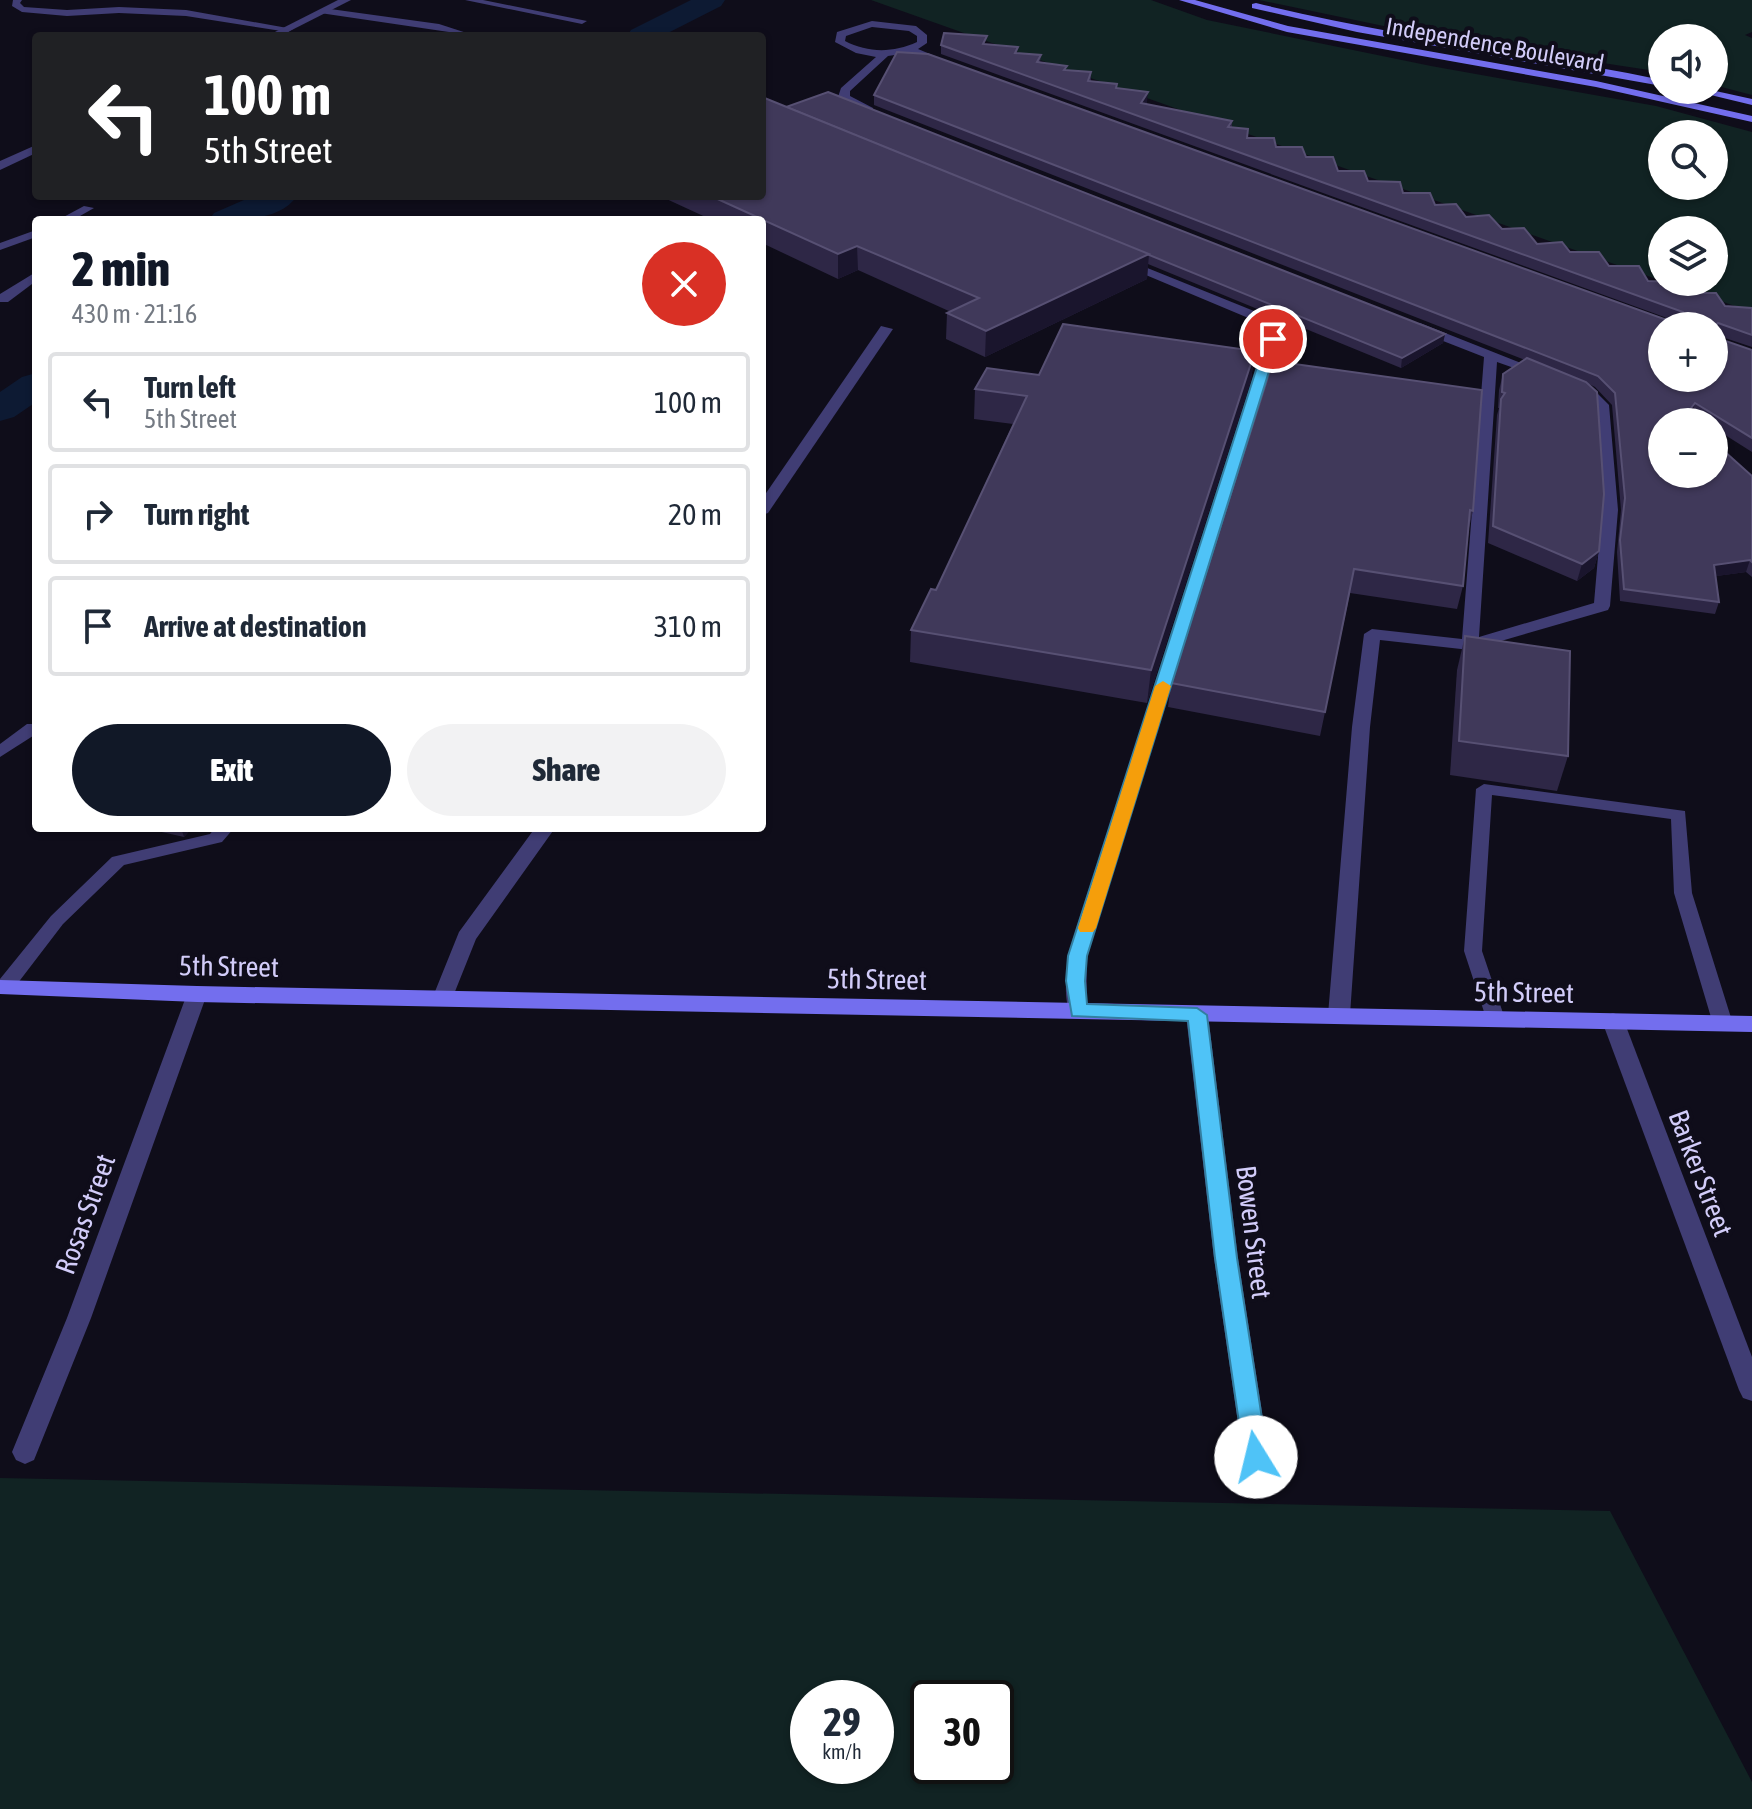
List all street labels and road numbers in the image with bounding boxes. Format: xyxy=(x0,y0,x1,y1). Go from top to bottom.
street label: Independence Boulevard xyxy=(1384,12,1606,77)
street label: 5th Street xyxy=(179,949,279,983)
street label: 5th Street xyxy=(827,962,927,996)
street label: 5th Street xyxy=(1474,975,1574,1009)
street label: Barker Street xyxy=(1662,1105,1740,1241)
street label: Rosas Street xyxy=(49,1150,121,1278)
street label: Bowen Street xyxy=(1230,1163,1278,1301)

